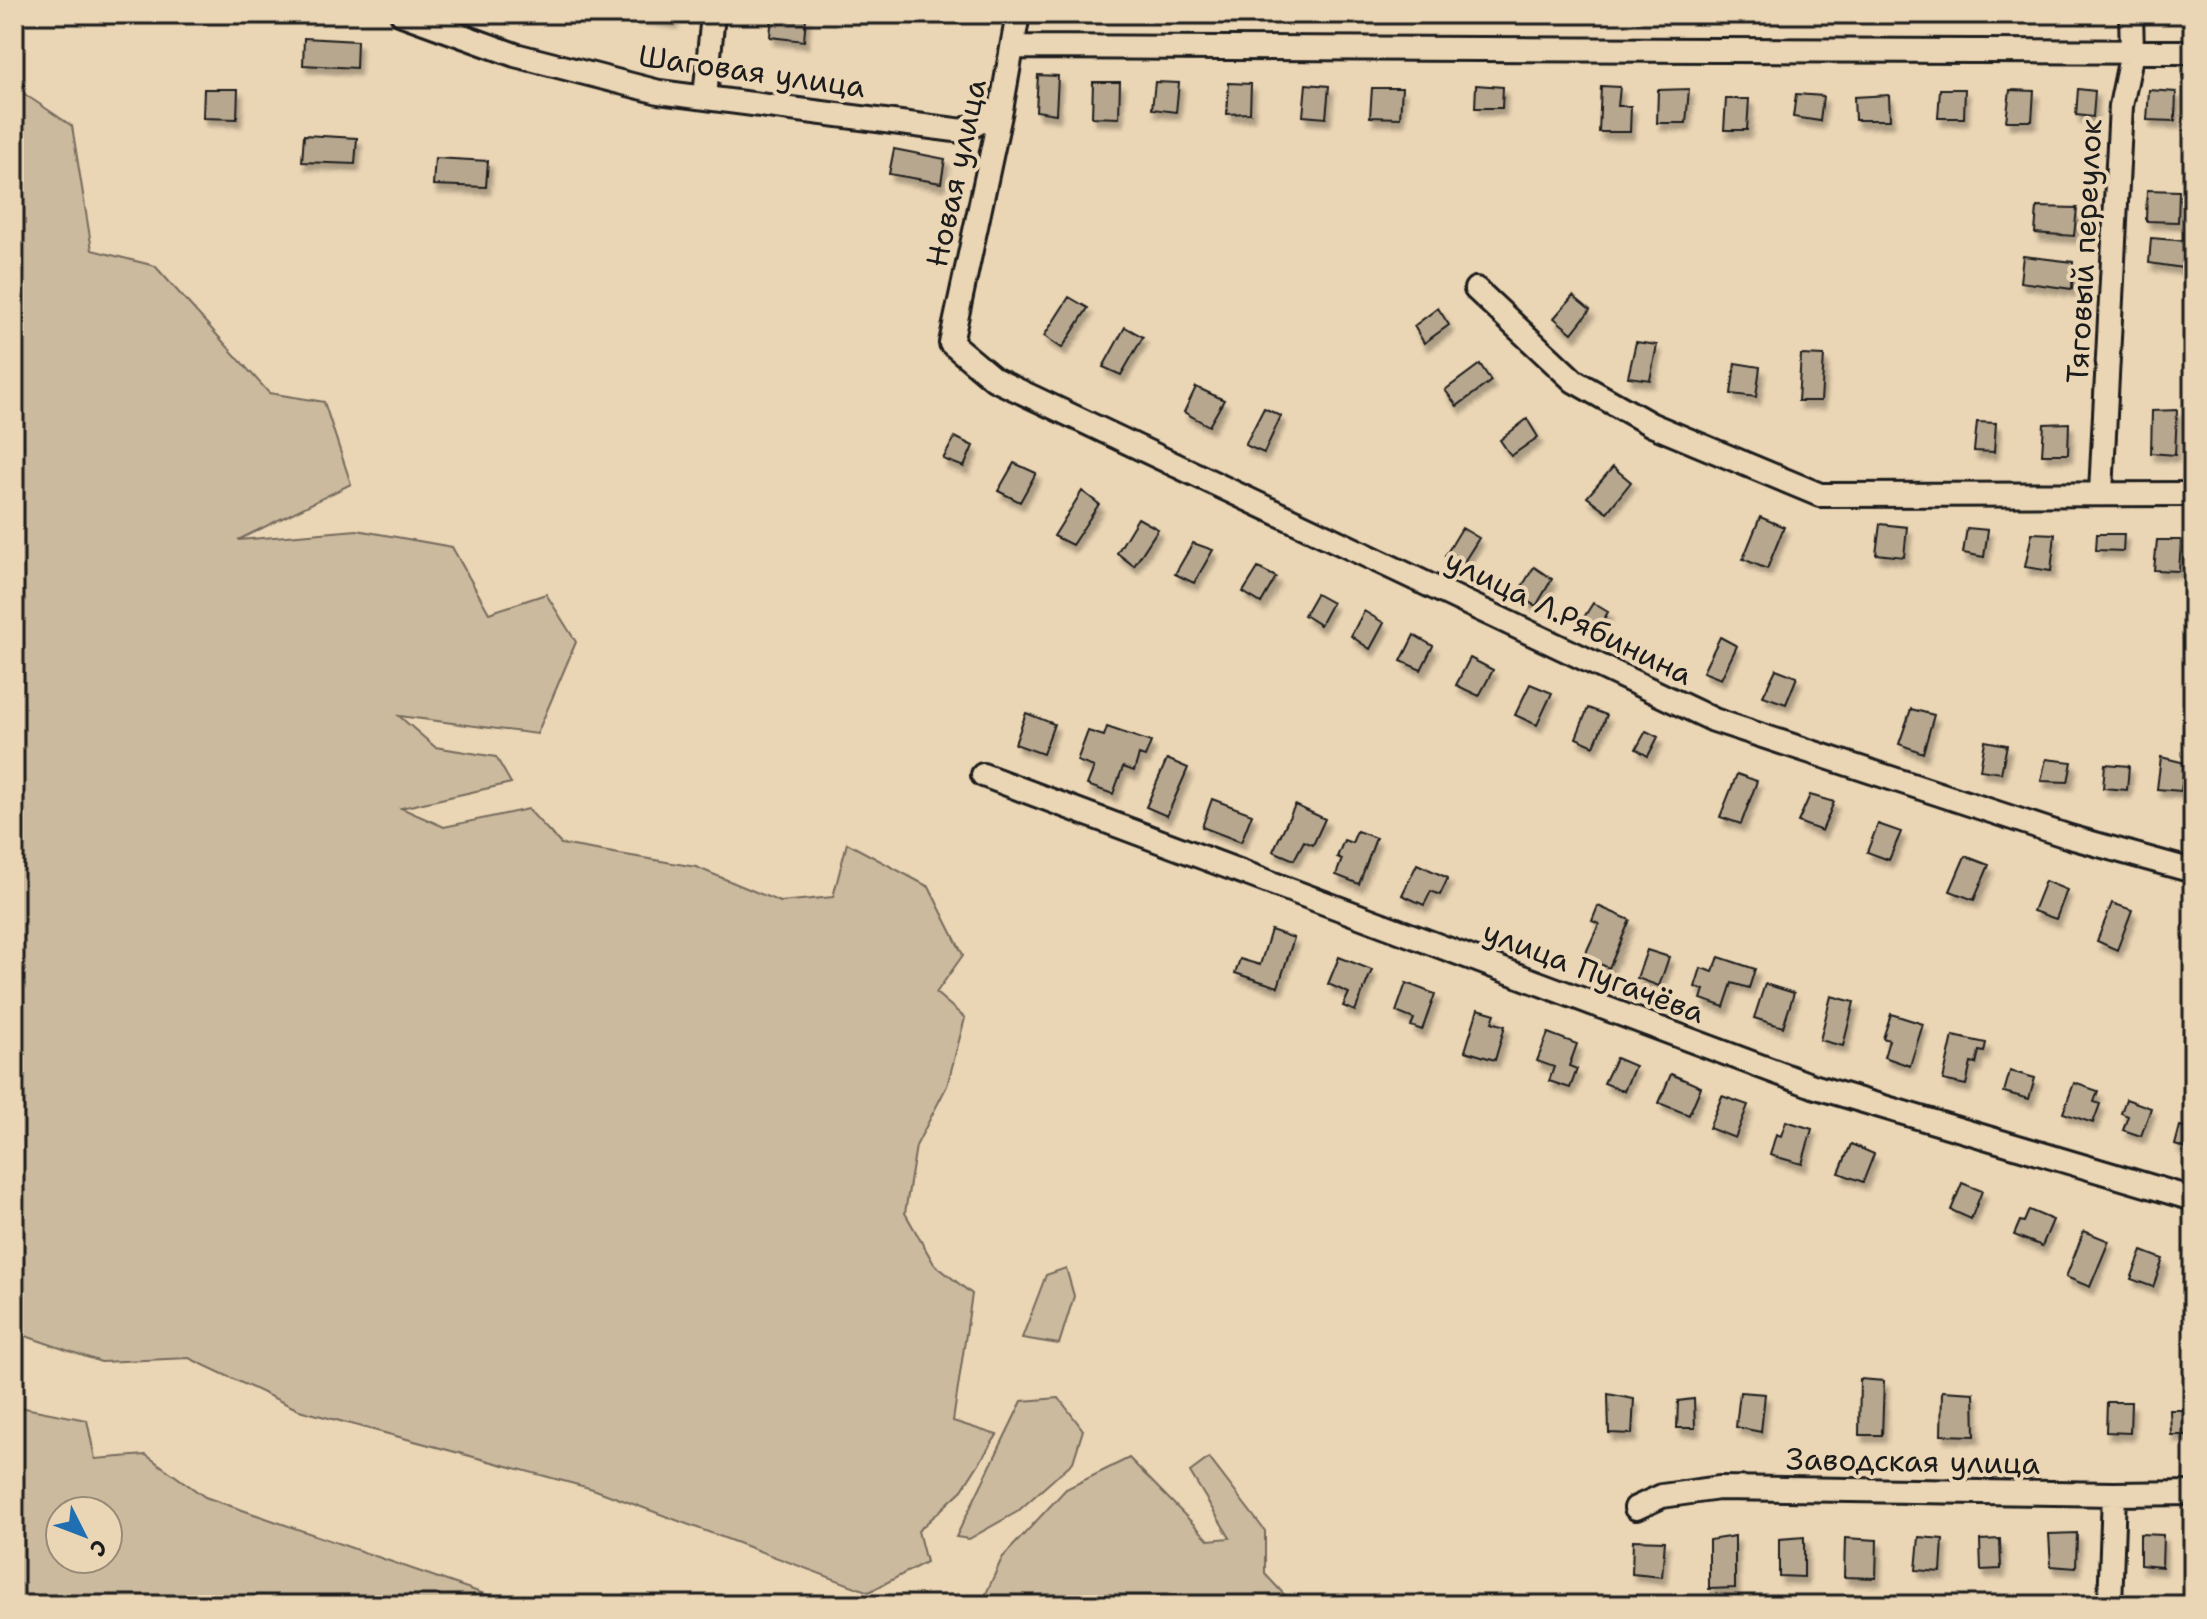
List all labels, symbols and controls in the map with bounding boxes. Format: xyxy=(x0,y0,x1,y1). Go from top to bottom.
street label: Шаговая улица xyxy=(636,35,868,107)
street label: Новая улица xyxy=(916,75,996,271)
street label: Тяговый переулок xyxy=(2057,118,2111,384)
street label: улица Л.Рябинина xyxy=(1438,539,1700,695)
street label: улица Пугачёва xyxy=(1477,911,1711,1033)
street label: Заводская улица xyxy=(1786,1438,2041,1484)
north arrow xyxy=(44,1495,124,1575)
text: С xyxy=(83,1533,114,1563)

